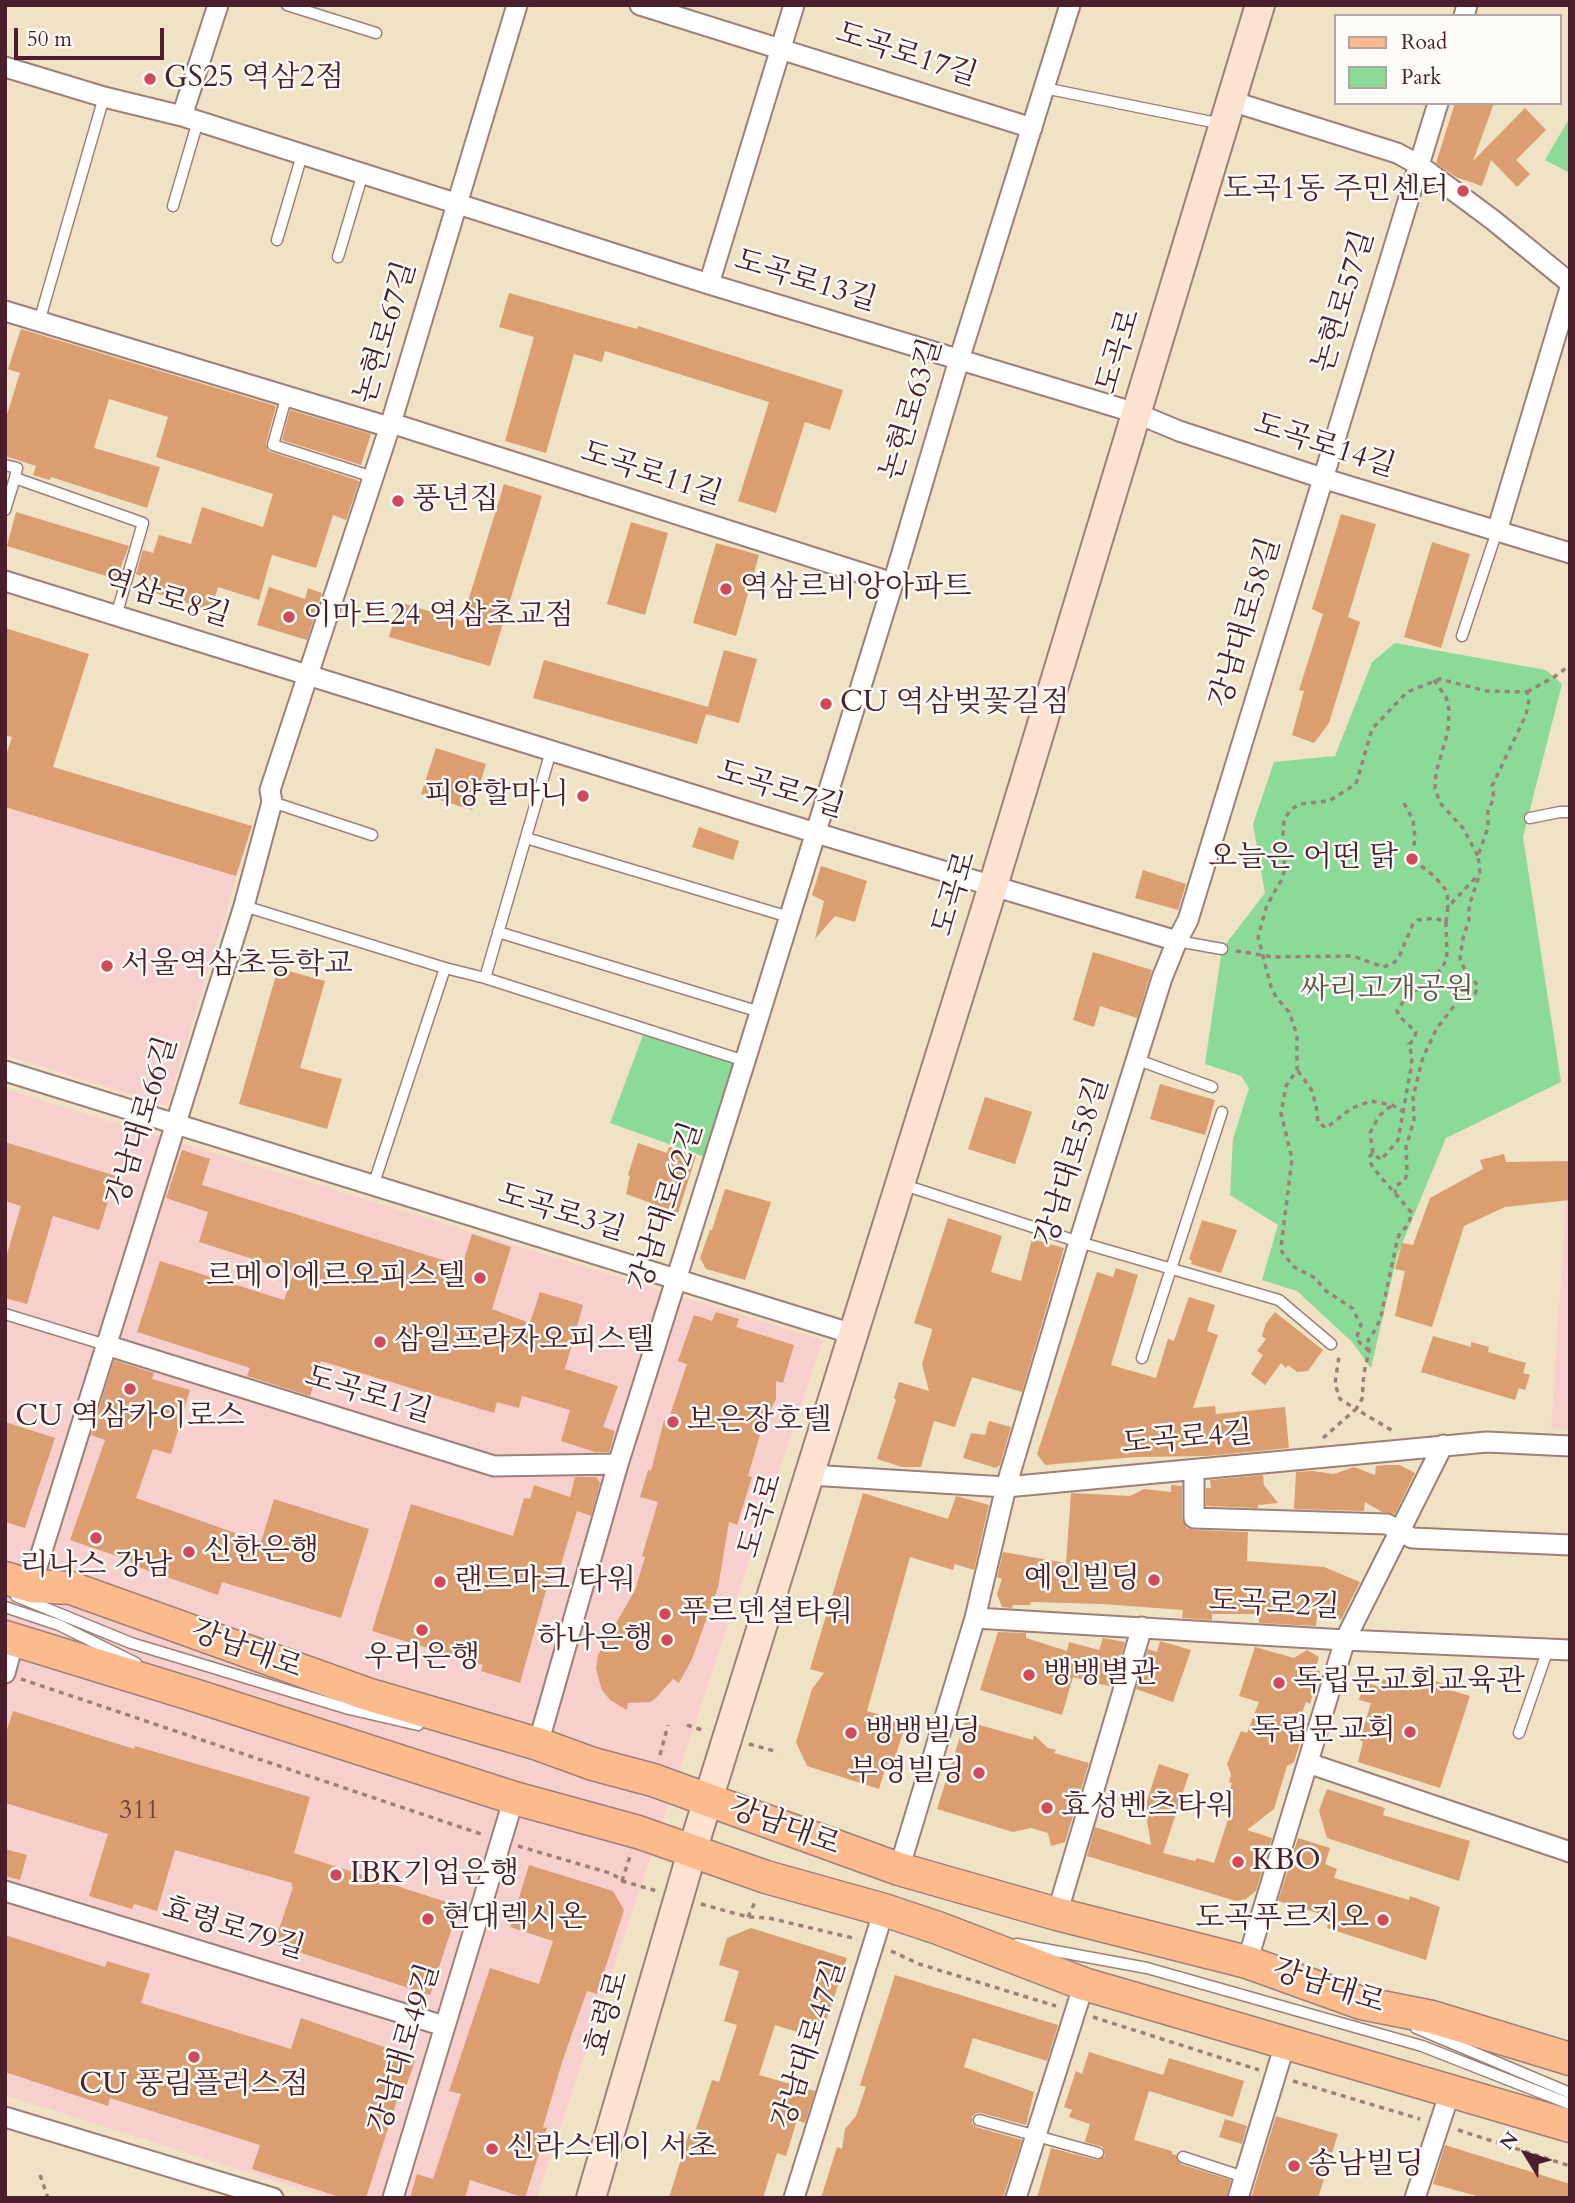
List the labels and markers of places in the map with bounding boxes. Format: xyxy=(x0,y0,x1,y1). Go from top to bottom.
place label: GS25 역삼2점 xyxy=(164,61,344,97)
marker: GS25 역삼2점 xyxy=(142,71,158,87)
place label: 도곡1동 주민센터 xyxy=(1223,173,1449,209)
marker: 도곡1동 주민센터 xyxy=(1455,183,1471,199)
place label: 풍년집 xyxy=(412,483,499,519)
marker: 풍년집 xyxy=(390,493,406,509)
place label: 역삼르비앙아파트 xyxy=(740,571,972,607)
marker: 역삼르비앙아파트 xyxy=(718,581,734,597)
place label: 이마트24 역삼초교점 xyxy=(303,599,574,635)
marker: 이마트24 역삼초교점 xyxy=(281,609,297,625)
place label: CU 역삼벚꽃길점 xyxy=(840,686,1069,722)
marker: CU 역삼벚꽃길점 xyxy=(818,696,834,712)
place label: 피양할마니 xyxy=(424,778,569,814)
marker: 피양할마니 xyxy=(575,788,591,804)
place label: 오늘은 어떤 닭 xyxy=(1208,841,1398,877)
marker: 오늘은 어떤 닭 xyxy=(1404,851,1420,867)
place label: 서울역삼초등학교 xyxy=(121,948,353,984)
marker: 서울역삼초등학교 xyxy=(99,958,115,974)
place label: 르메이에르오피스텔 xyxy=(205,1260,466,1296)
marker: 르메이에르오피스텔 xyxy=(472,1270,488,1286)
place label: 삼일프라자오피스텔 xyxy=(394,1324,655,1360)
marker: 삼일프라자오피스텔 xyxy=(372,1334,388,1350)
marker: CU 역삼카이로스 xyxy=(122,1381,138,1397)
place label: CU 역삼카이로스 xyxy=(15,1400,245,1436)
place label: 보은장호텔 xyxy=(687,1404,832,1440)
marker: 보은장호텔 xyxy=(665,1414,681,1430)
marker: 리나스 강남 xyxy=(88,1530,104,1546)
place label: 신한은행 xyxy=(203,1534,319,1570)
marker: 신한은행 xyxy=(181,1544,197,1560)
place label: 리나스 강남 xyxy=(20,1549,172,1585)
place label: 예인빌딩 xyxy=(1024,1562,1140,1598)
place label: 랜드마크 타워 xyxy=(454,1564,636,1600)
marker: 예인빌딩 xyxy=(1146,1572,1162,1588)
marker: 랜드마크 타워 xyxy=(432,1574,448,1590)
place label: 푸르덴셜타워 xyxy=(679,1596,853,1632)
marker: 푸르덴셜타워 xyxy=(657,1606,673,1622)
marker: 우리은행 xyxy=(414,1622,430,1638)
place label: 하나은행 xyxy=(537,1622,653,1658)
marker: 하나은행 xyxy=(659,1632,675,1648)
place label: 우리은행 xyxy=(364,1641,480,1677)
place label: 뱅뱅별관 xyxy=(1043,1657,1159,1693)
place label: 독립문교회교육관 xyxy=(1293,1665,1525,1701)
marker: 뱅뱅별관 xyxy=(1021,1667,1037,1683)
marker: 독립문교회교육관 xyxy=(1271,1675,1287,1691)
place label: 독립문교회 xyxy=(1251,1714,1396,1750)
place label: 뱅뱅빌딩 xyxy=(865,1715,981,1751)
marker: 독립문교회 xyxy=(1402,1724,1418,1740)
marker: 뱅뱅빌딩 xyxy=(843,1725,859,1741)
place label: 부영빌딩 xyxy=(849,1755,965,1791)
marker: 부영빌딩 xyxy=(971,1765,987,1781)
place label: 효성벤츠타워 xyxy=(1061,1790,1235,1826)
marker: 효성벤츠타워 xyxy=(1039,1800,1055,1816)
place label: KBO xyxy=(1252,1844,1321,1880)
marker: KBO xyxy=(1230,1854,1246,1870)
place label: IBK기업은행 xyxy=(350,1857,519,1893)
marker: IBK기업은행 xyxy=(328,1867,344,1883)
place label: 현대렉시온 xyxy=(442,1901,587,1937)
place label: 도곡푸르지오 xyxy=(1195,1902,1369,1938)
marker: 현대렉시온 xyxy=(420,1911,436,1927)
marker: 도곡푸르지오 xyxy=(1375,1912,1391,1928)
marker: CU 풍림플러스점 xyxy=(186,2049,202,2065)
place label: CU 풍림플러스점 xyxy=(79,2068,309,2104)
place label: 신라스테이 서초 xyxy=(506,2131,717,2167)
marker: 신라스테이 서초 xyxy=(484,2141,500,2157)
place label: 송남빌딩 xyxy=(1308,2148,1424,2184)
marker: 송남빌딩 xyxy=(1286,2158,1302,2174)

